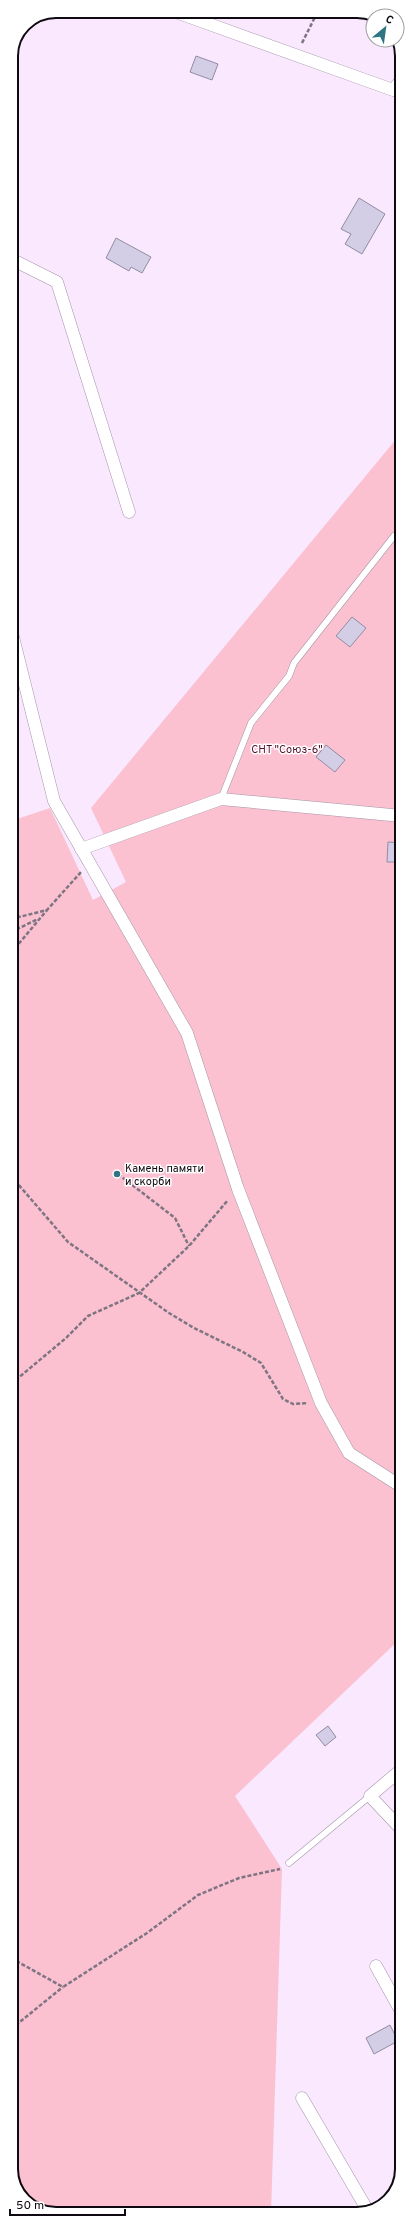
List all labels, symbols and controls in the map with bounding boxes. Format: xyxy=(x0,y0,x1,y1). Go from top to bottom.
north arrow xyxy=(365,8,405,48)
text: С xyxy=(383,12,396,28)
park label: СНТ "Союз-6" xyxy=(251,743,323,757)
place label: Камень памяти и скорби xyxy=(125,1162,204,1189)
marker: Камень памяти и скорби xyxy=(112,1169,122,1179)
scale bar xyxy=(10,2191,125,2217)
text: 50 m xyxy=(16,2198,44,2214)

